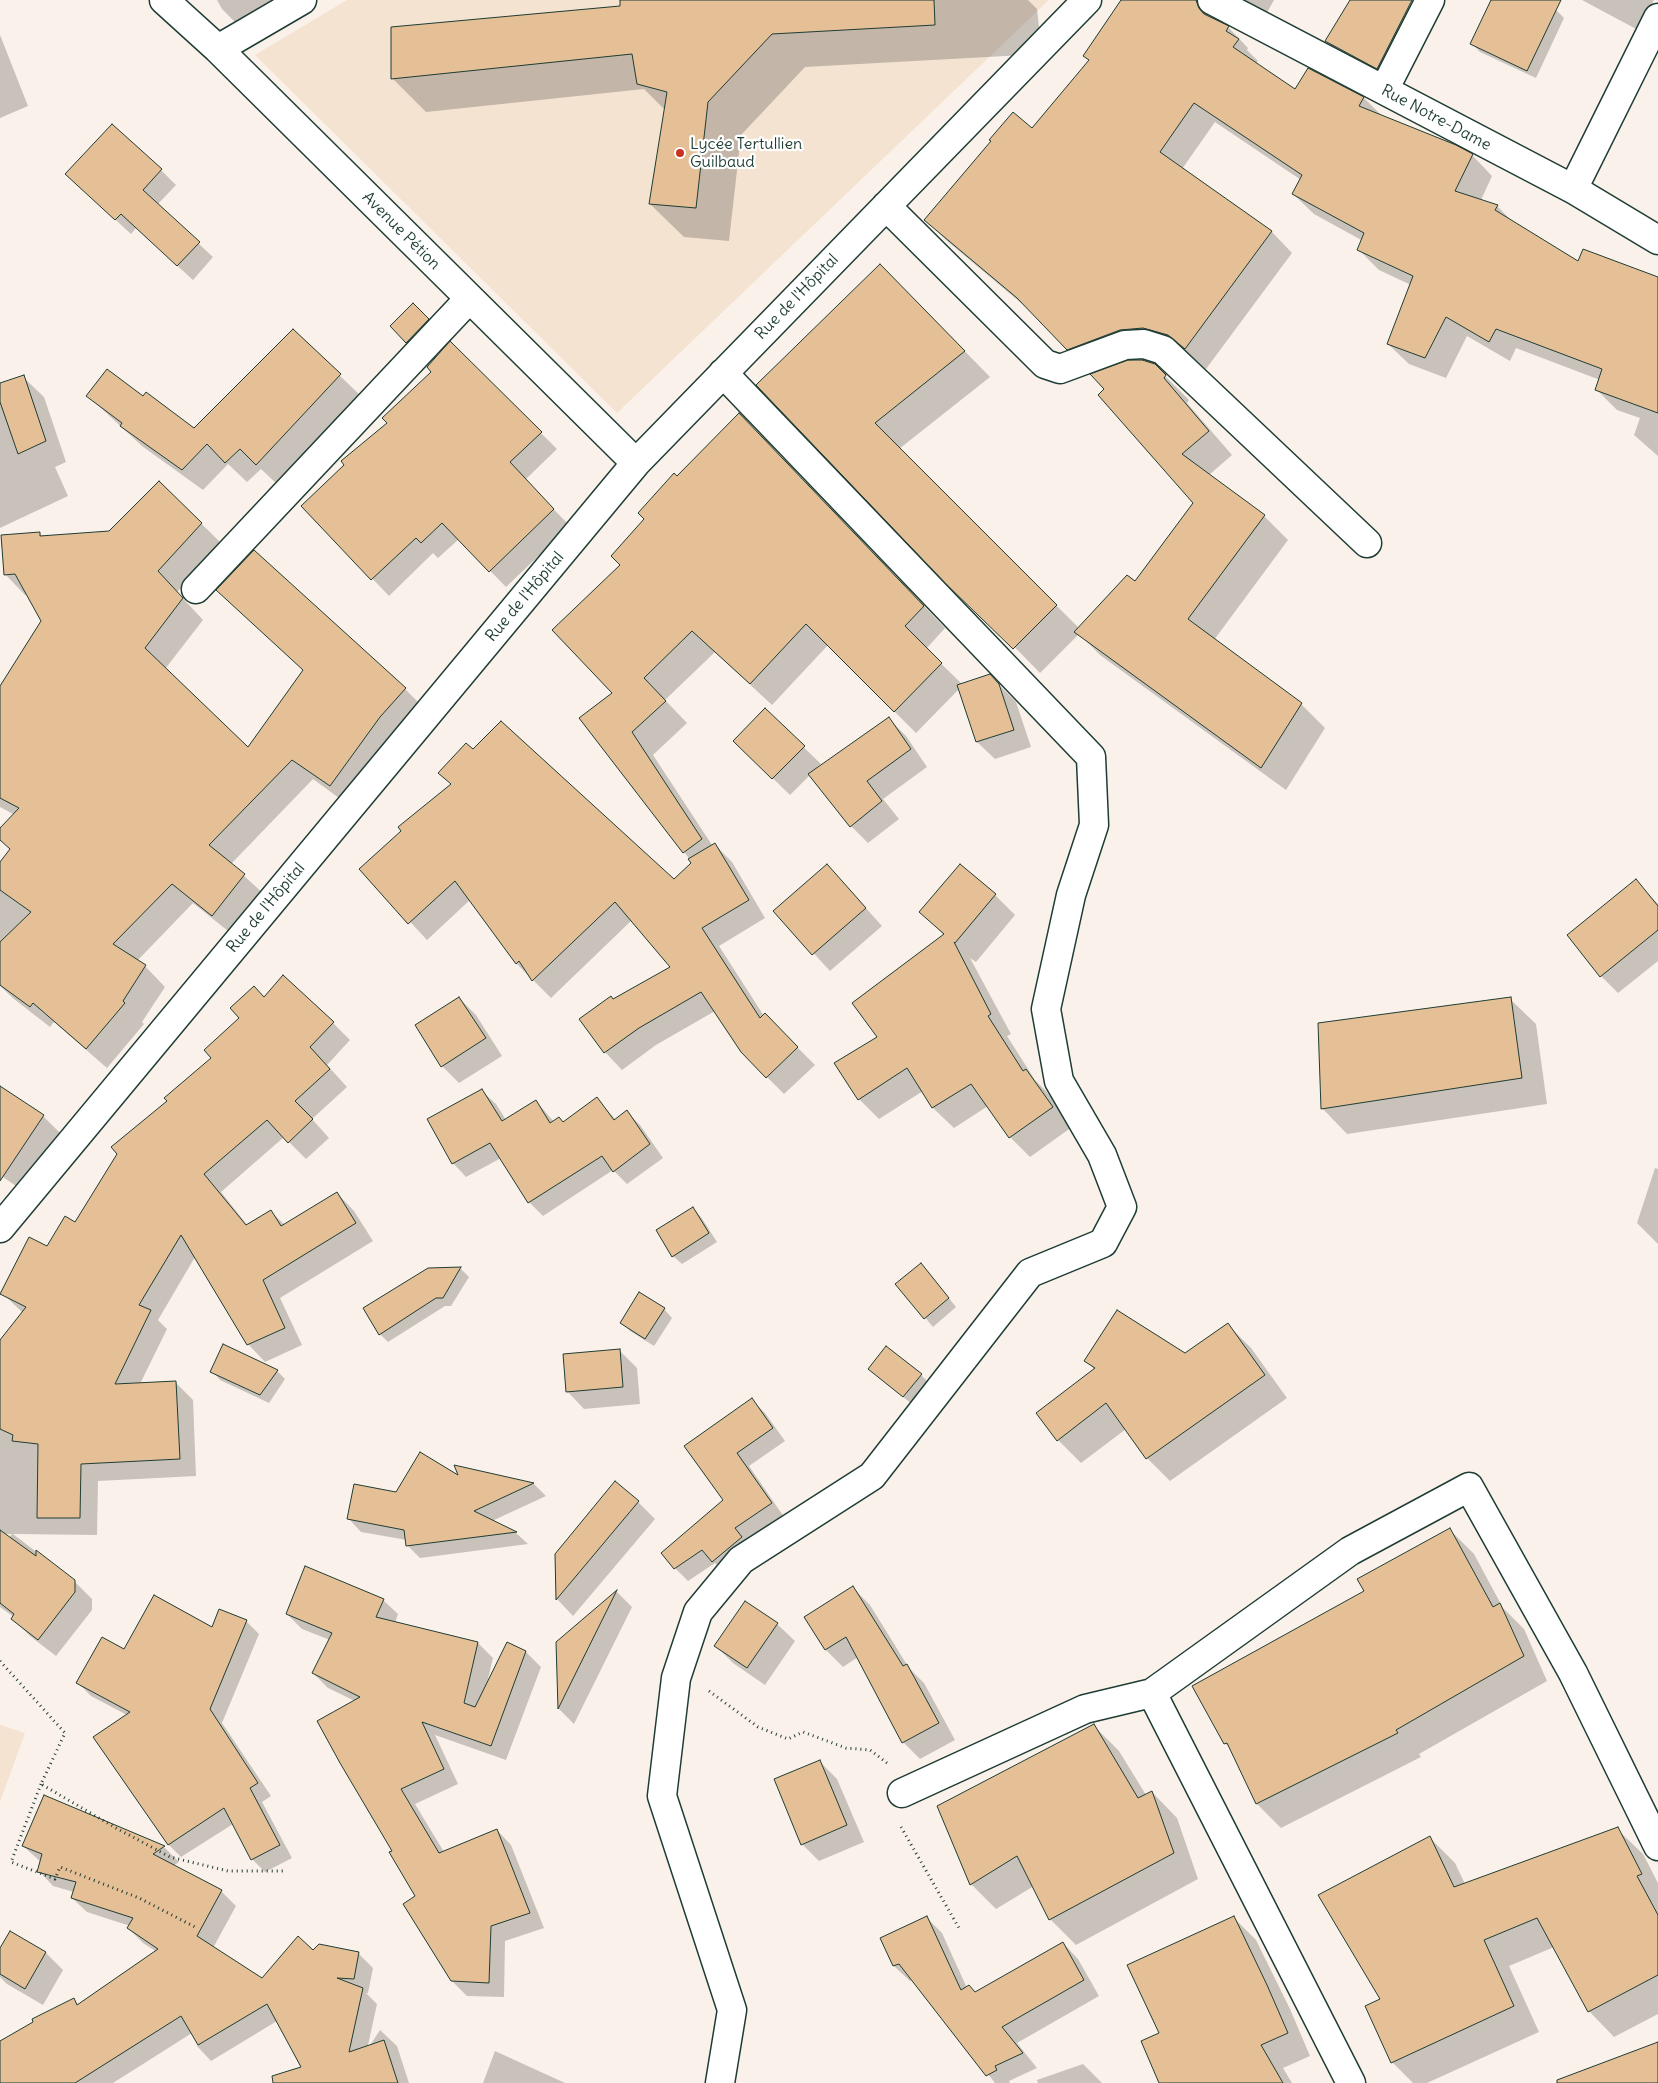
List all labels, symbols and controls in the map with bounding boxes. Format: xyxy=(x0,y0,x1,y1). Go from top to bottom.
street label: Rue Notre-Dame xyxy=(1378,81,1494,155)
place label: Lycée Tertullien Guilbaud xyxy=(690,134,802,172)
marker: Lycée Tertullien Guilbaud xyxy=(674,147,686,159)
street label: Avenue Pétion xyxy=(358,188,444,274)
street label: Rue de l'Hôpital xyxy=(751,250,843,344)
street label: Rue de l'Hôpital xyxy=(482,548,568,646)
street label: Rue de l'Hôpital xyxy=(223,859,309,957)

